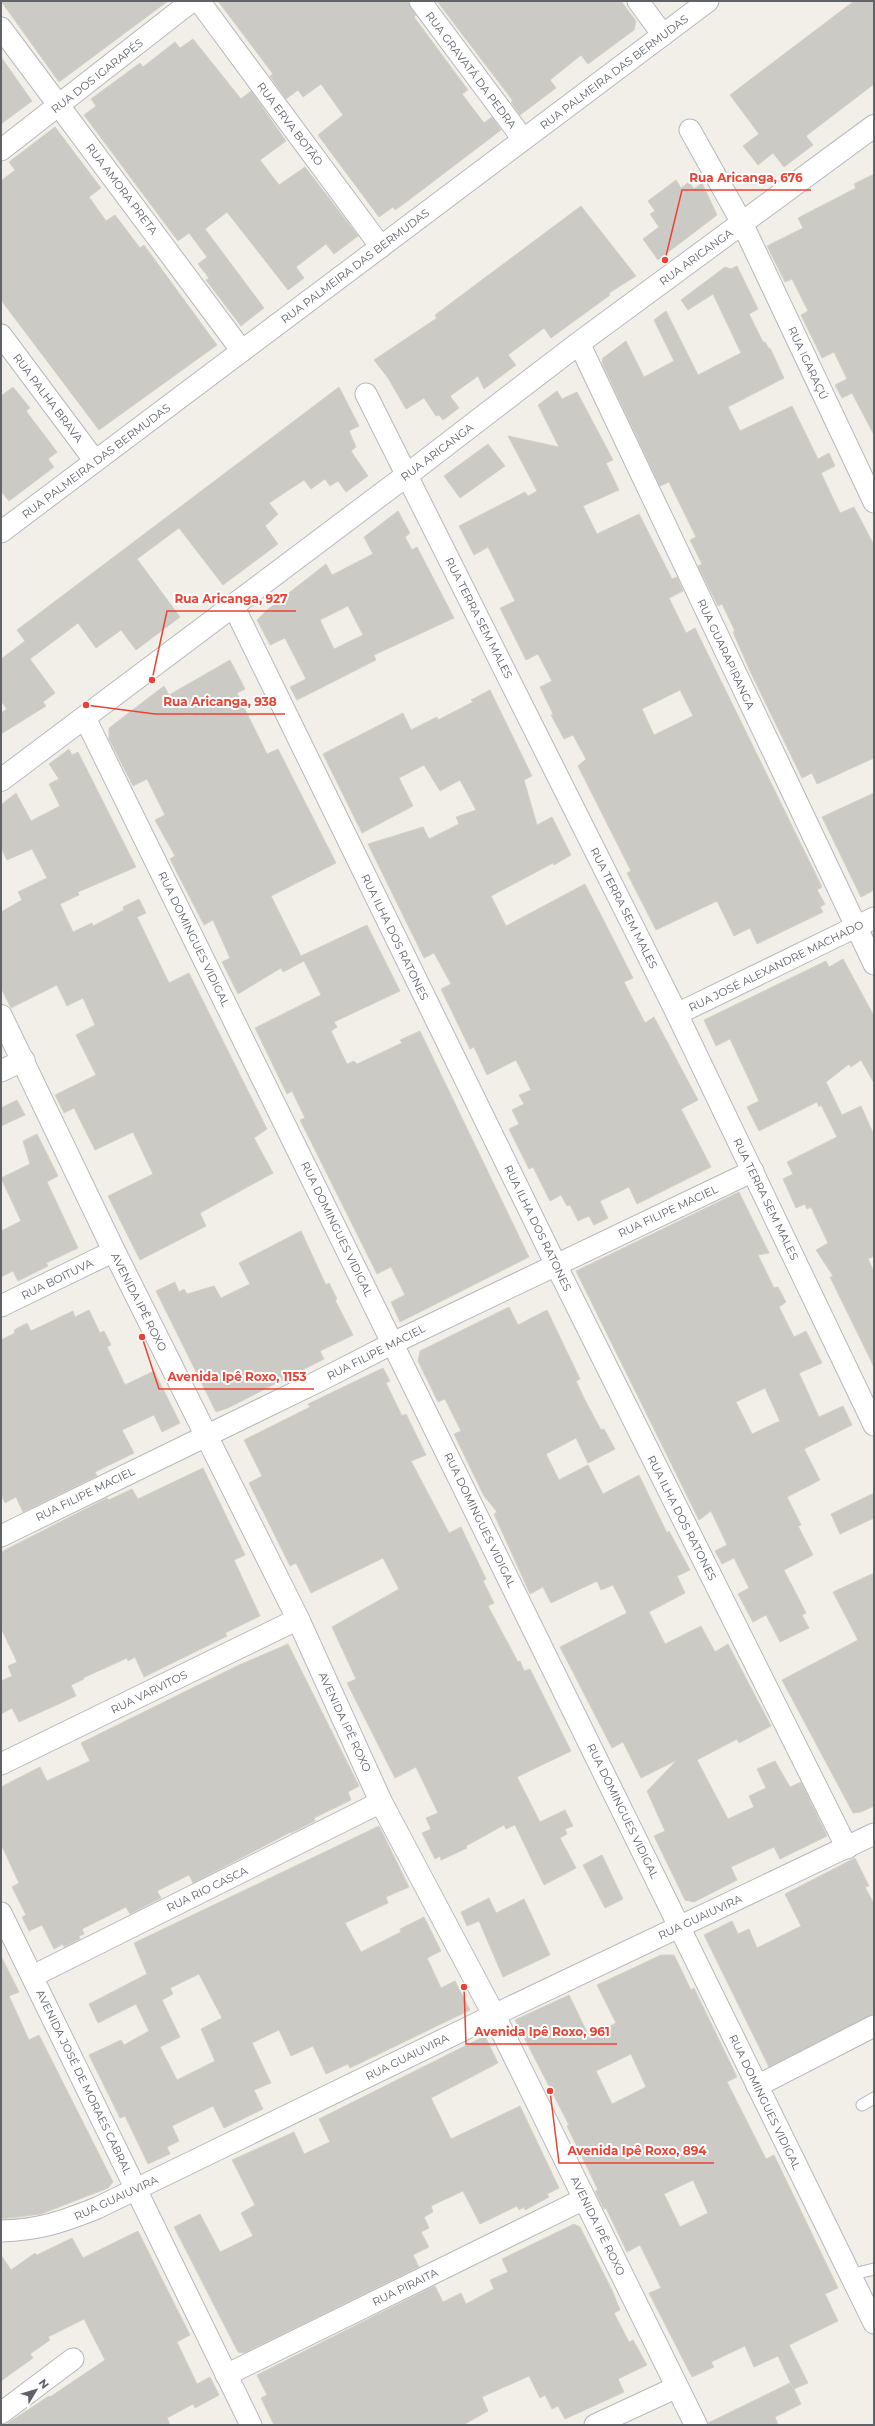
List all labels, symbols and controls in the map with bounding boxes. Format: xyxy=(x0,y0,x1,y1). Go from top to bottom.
street label: RUA GRAVATÁ DA PEDRA xyxy=(423,9,520,131)
street label: RUA PALMEIRA DAS BERMUDAS xyxy=(537,12,691,132)
street label: RUA DOS IGARAPÉS xyxy=(48,36,146,116)
street label: RUA ERVA BOTÃO xyxy=(254,79,326,169)
street label: RUA AMORA PRETA xyxy=(83,141,161,237)
callout: Rua Aricanga, 676 xyxy=(682,166,811,190)
text: Rua Aricanga, 676 xyxy=(689,170,803,185)
street label: RUA PALMEIRA DAS BERMUDAS xyxy=(278,206,432,326)
street label: RUA ARICANGA xyxy=(657,226,735,288)
street label: RUA IGARAÇÚ xyxy=(785,324,831,402)
street label: RUA PALHA BRAVA xyxy=(10,351,86,445)
street label: RUA PALMEIRA DAS BERMUDAS xyxy=(19,401,173,521)
street label: RUA ARICANGA xyxy=(398,420,476,484)
street label: RUA TERRA SEM MALES xyxy=(442,555,516,681)
callout: Rua Aricanga, 927 xyxy=(167,587,296,611)
text: Rua Aricanga, 927 xyxy=(174,591,288,606)
street label: RUA GUARAPIRANGA xyxy=(694,597,758,712)
callout: Rua Aricanga, 938 xyxy=(155,690,285,714)
text: Rua Aricanga, 938 xyxy=(163,694,277,709)
street label: RUA TERRA SEM MALES xyxy=(587,845,661,971)
street label: RUA DOMINGUES VIDIGAL xyxy=(155,869,233,1009)
street label: RUA ILHA DOS RATONES xyxy=(358,872,432,1003)
street label: RUA JOSÉ ALEXANDRE MACHADO xyxy=(686,917,866,1015)
street label: RUA TERRA SEM MALES xyxy=(730,1136,802,1263)
street label: RUA DOMINGUES VIDIGAL xyxy=(298,1159,376,1299)
street label: RUA ILHA DOS RATONES xyxy=(501,1163,575,1294)
street label: RUA FILIPE MACIEL xyxy=(616,1181,721,1240)
street label: AVENIDA IPÊ ROXO xyxy=(108,1250,170,1354)
street label: RUA BOITUVA xyxy=(19,1256,95,1302)
street label: RUA FILIPE MACIEL xyxy=(324,1321,428,1383)
callout: Avenida Ipê Roxo, 1153 xyxy=(159,1365,314,1389)
text: Avenida Ipê Roxo, 1153 xyxy=(167,1369,307,1384)
street label: RUA DOMINGUES VIDIGAL xyxy=(441,1450,519,1590)
street label: RUA ILHA DOS RATONES xyxy=(644,1453,720,1583)
street label: RUA FILIPE MACIEL xyxy=(33,1464,137,1524)
street label: RUA VARVITOS xyxy=(108,1667,190,1717)
street label: AVENIDA IPÊ ROXO xyxy=(316,1670,374,1774)
street label: RUA DOMINGUES VIDIGAL xyxy=(584,1741,662,1881)
street label: RUA RIO CASCA xyxy=(164,1863,250,1915)
street label: RUA GUAIUVIRA xyxy=(656,1891,744,1943)
street label: AVENIDA JOSÉ DE MORAES CABRAL xyxy=(33,1987,135,2177)
callout: Avenida Ipê Roxo, 961 xyxy=(466,2020,617,2044)
text: Avenida Ipê Roxo, 961 xyxy=(473,2024,610,2039)
street label: RUA GUAIUVIRA xyxy=(363,2031,451,2083)
street label: RUA DOMINGUES VIDIGAL xyxy=(726,2032,804,2172)
callout: Avenida Ipê Roxo, 894 xyxy=(559,2139,714,2163)
text: Avenida Ipê Roxo, 894 xyxy=(566,2143,707,2158)
street label: RUA GUAIUVIRA xyxy=(72,2172,160,2224)
street label: AVENIDA IPÊ ROXO xyxy=(568,2174,628,2278)
street label: RUA PIRAITA xyxy=(370,2265,440,2309)
north arrow xyxy=(16,2370,56,2410)
text: N xyxy=(36,2376,52,2392)

